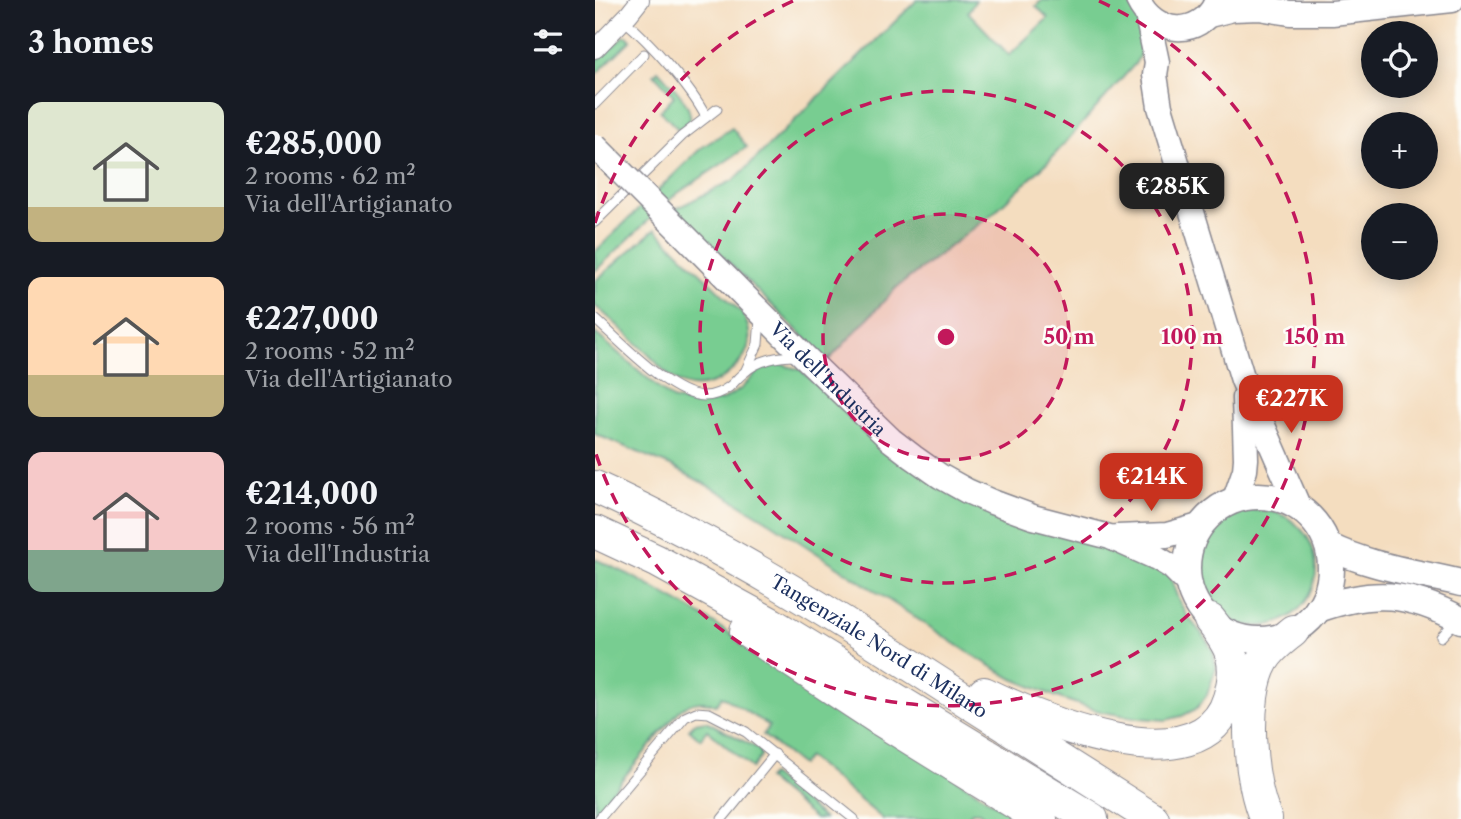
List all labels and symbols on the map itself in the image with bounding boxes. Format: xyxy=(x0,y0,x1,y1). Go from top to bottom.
pin: €285K xyxy=(1123,164,1221,223)
street label: Via dell'Industria xyxy=(765,317,891,441)
text: 50 m xyxy=(1043,324,1095,349)
text: 100 m xyxy=(1161,324,1223,349)
text: 150 m xyxy=(1285,324,1345,349)
centre of rings xyxy=(934,325,958,349)
pin: €227K xyxy=(1242,376,1340,435)
pin: €214K xyxy=(1102,454,1200,513)
street label: Tangenziale Nord di Milano xyxy=(766,570,992,723)

